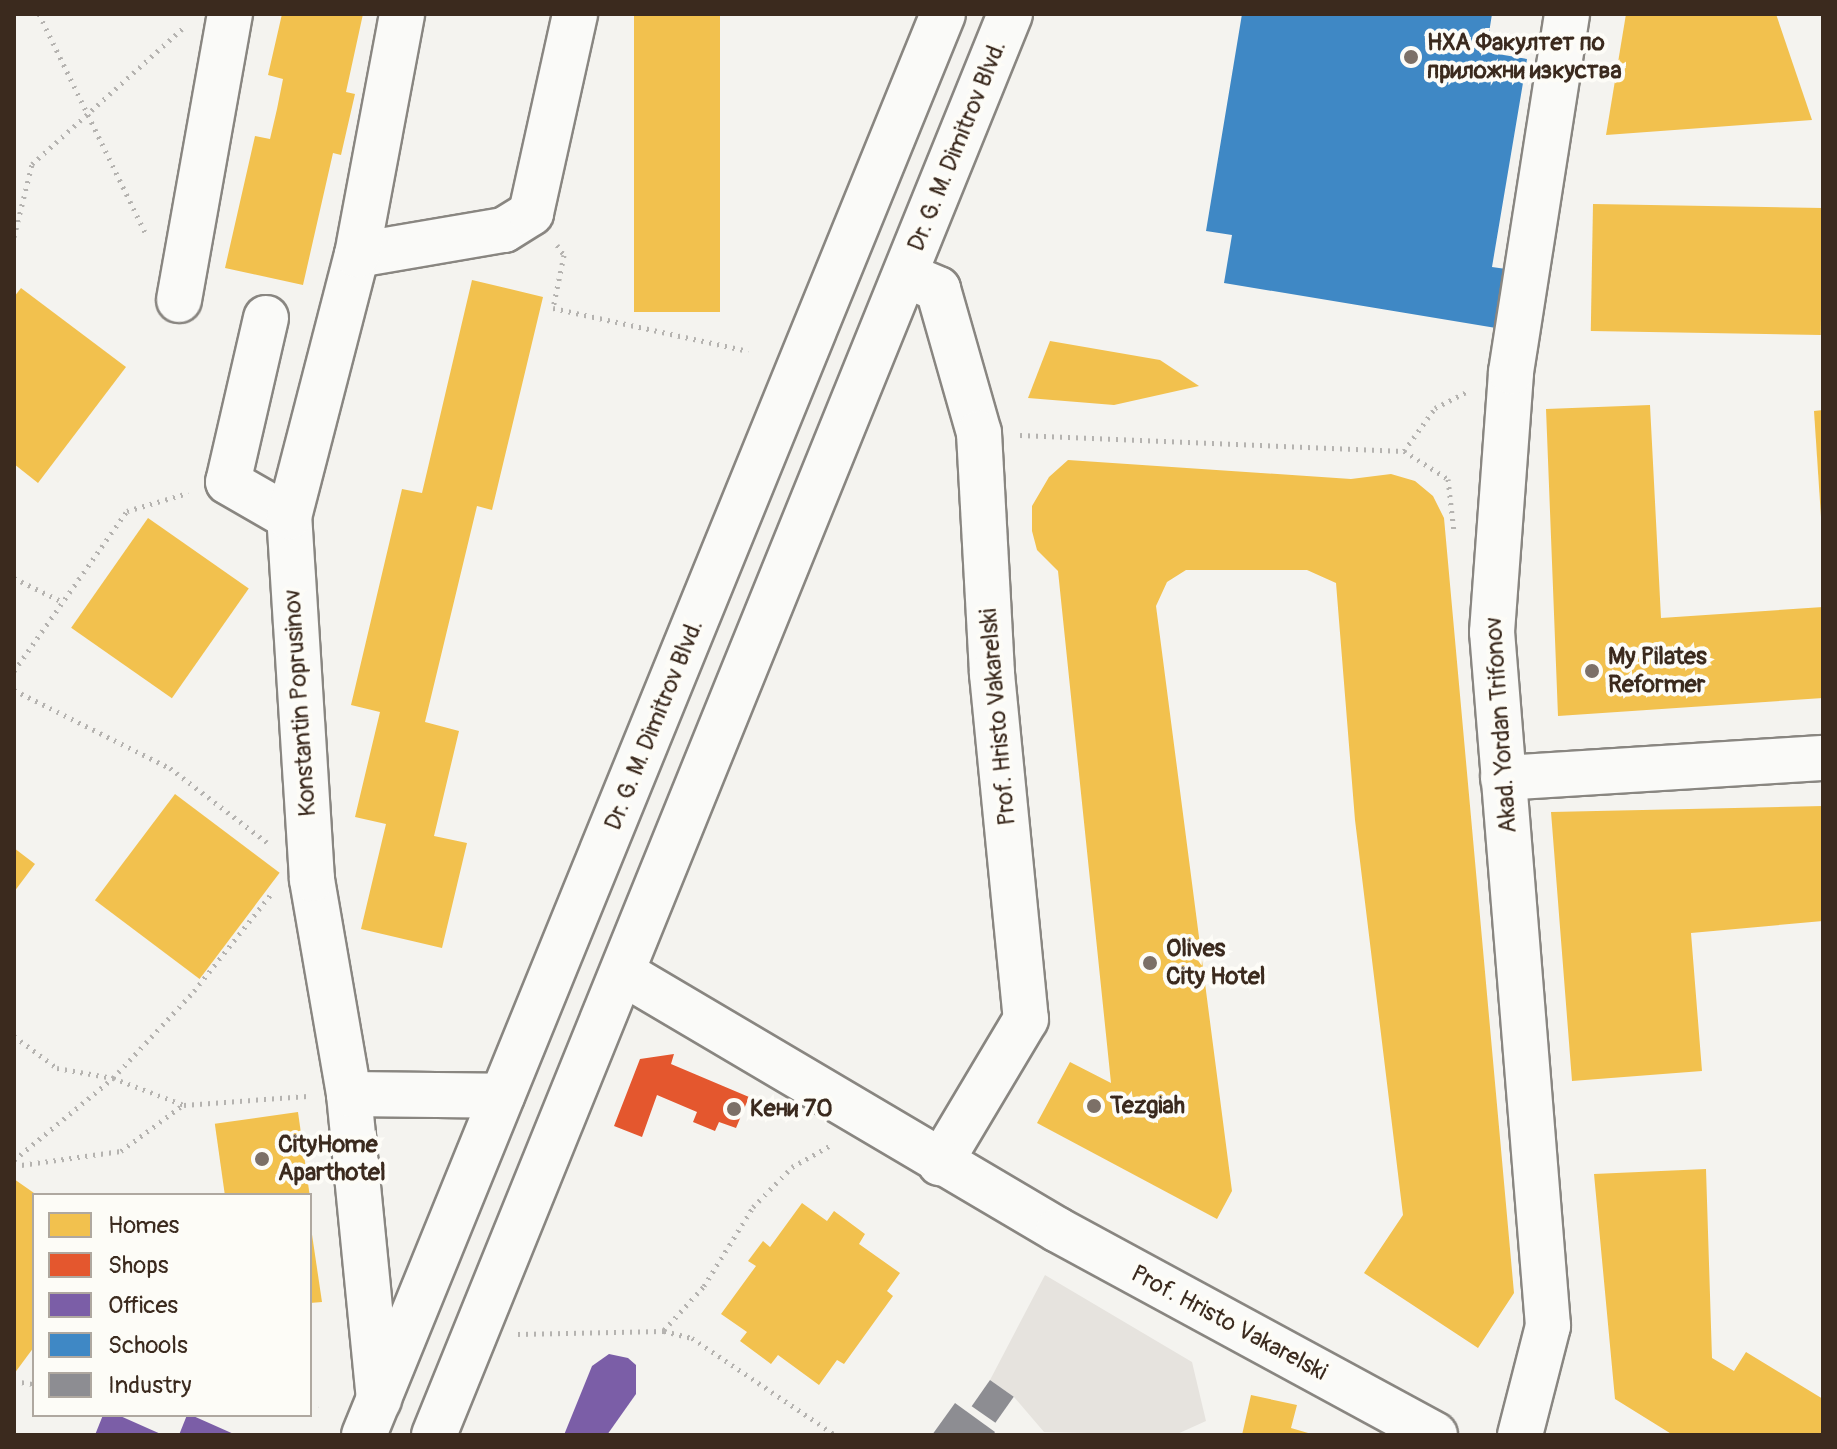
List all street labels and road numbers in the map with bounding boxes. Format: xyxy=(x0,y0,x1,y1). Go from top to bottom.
street label: Dr. G. M. Dimitrov Blvd. xyxy=(902,37,1012,255)
street label: Konstantin Poprusinov xyxy=(278,588,322,818)
street label: Prof. Hristo Vakarelski xyxy=(974,607,1022,827)
street label: Dr. G. M. Dimitrov Blvd. xyxy=(599,616,709,834)
street label: Akad. Yordan Trifonov xyxy=(1479,616,1523,834)
street label: Prof. Hristo Vakarelski xyxy=(1126,1259,1332,1387)

